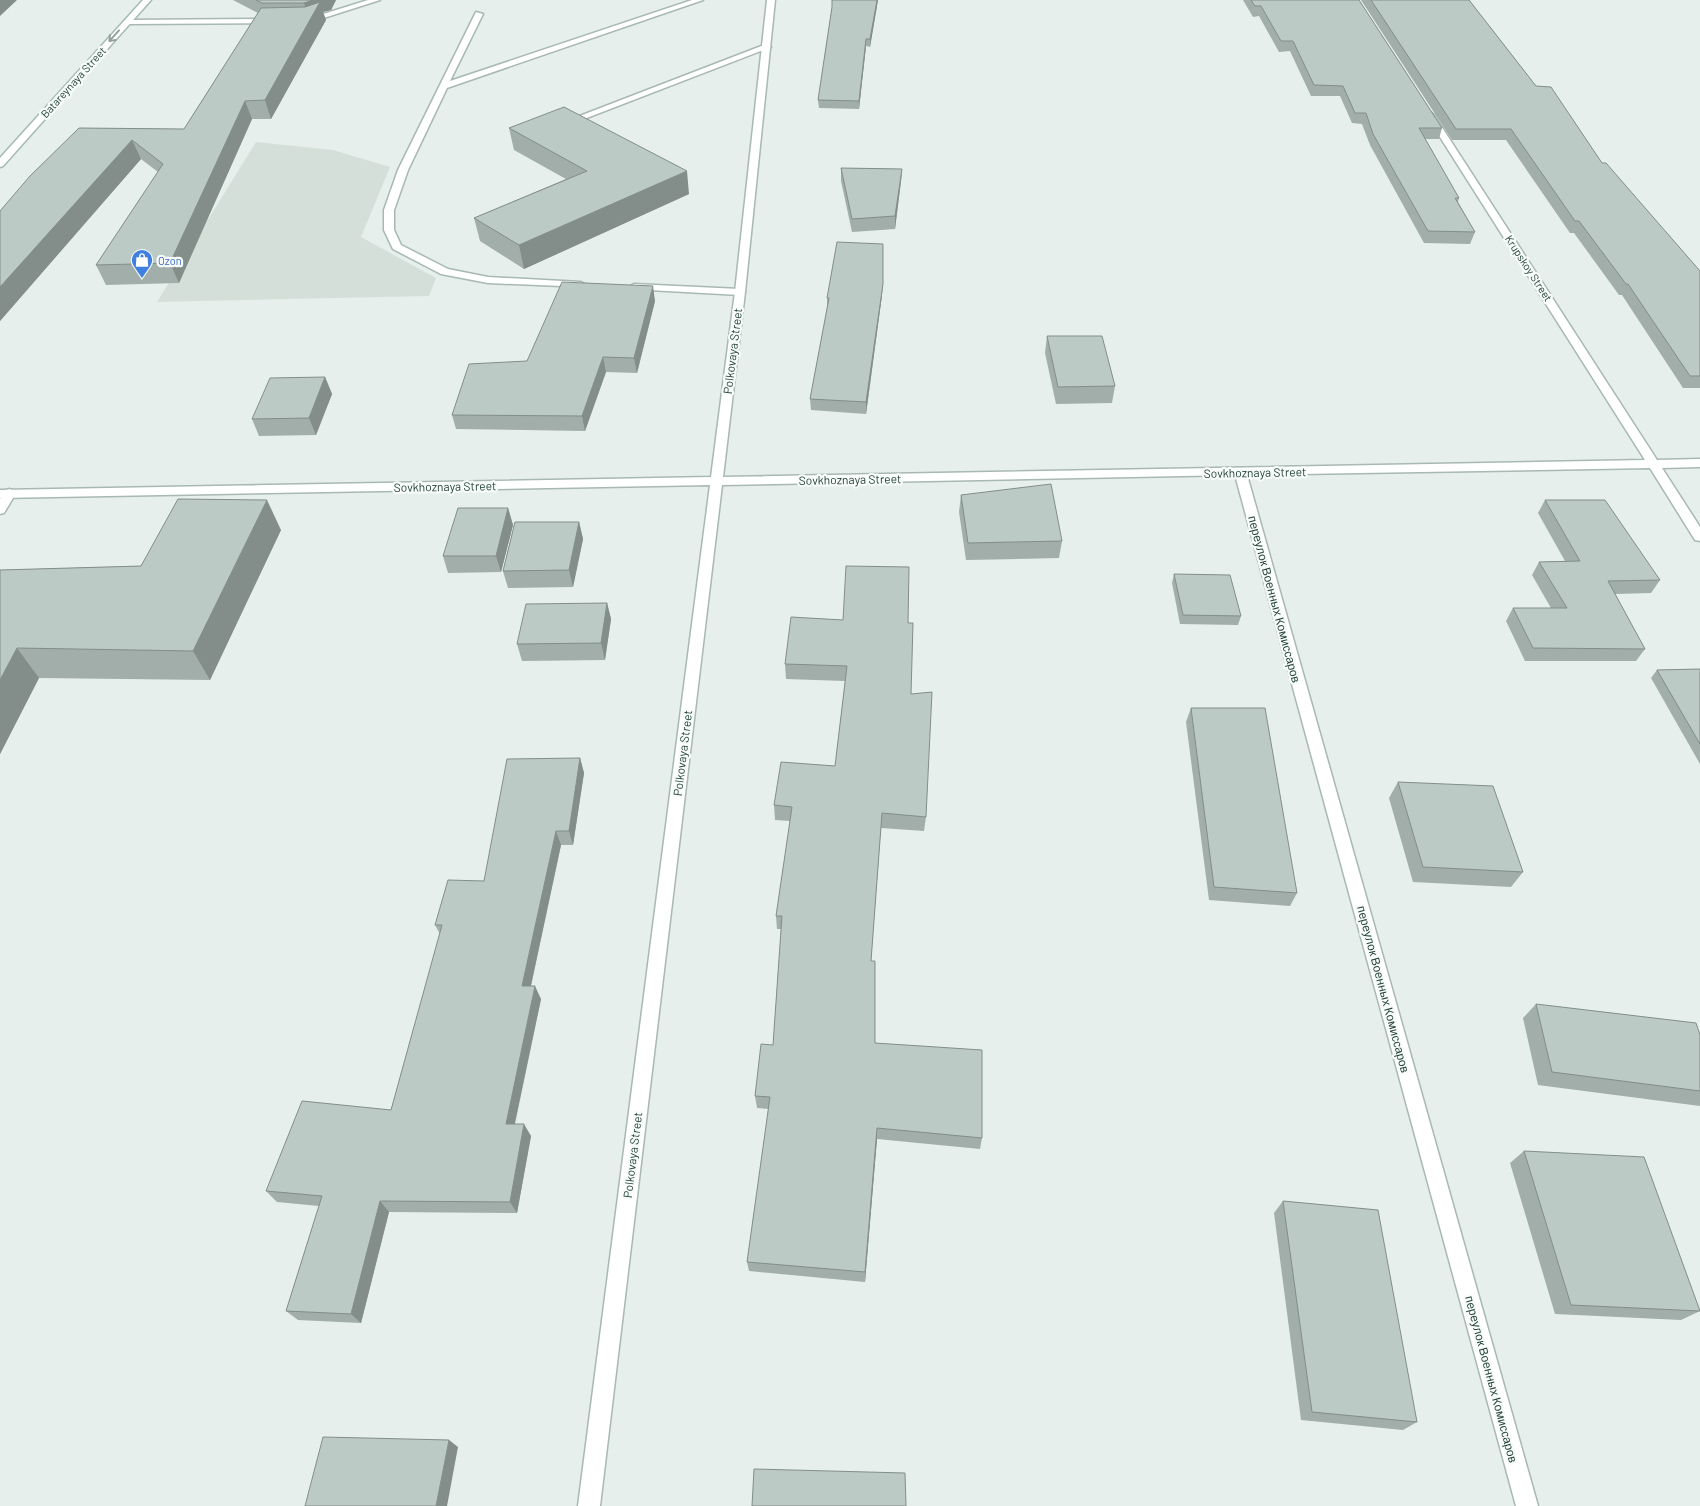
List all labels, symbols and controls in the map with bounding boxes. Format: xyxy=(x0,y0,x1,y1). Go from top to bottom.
one-way arrow xyxy=(108,30,120,43)
street label: Batareynaya Street xyxy=(38,44,108,120)
street label: Krupskoy Street xyxy=(1503,232,1555,304)
shop icon: Ozon xyxy=(130,248,154,279)
place label: Ozon xyxy=(158,254,182,267)
street label: Polkovaya Street xyxy=(720,307,744,395)
street label: Sovkhoznaya Street xyxy=(1204,464,1306,480)
street label: Sovkhoznaya Street xyxy=(799,471,901,487)
street label: Sovkhoznaya Street xyxy=(394,478,496,494)
street label: переулок Военных Комиссаров xyxy=(1245,514,1304,684)
street label: Polkovaya Street xyxy=(670,709,694,797)
street label: переулок Военных Комиссаров xyxy=(1354,904,1413,1074)
street label: Polkovaya Street xyxy=(620,1111,644,1199)
street label: переулок Военных Комиссаров xyxy=(1462,1294,1521,1464)

